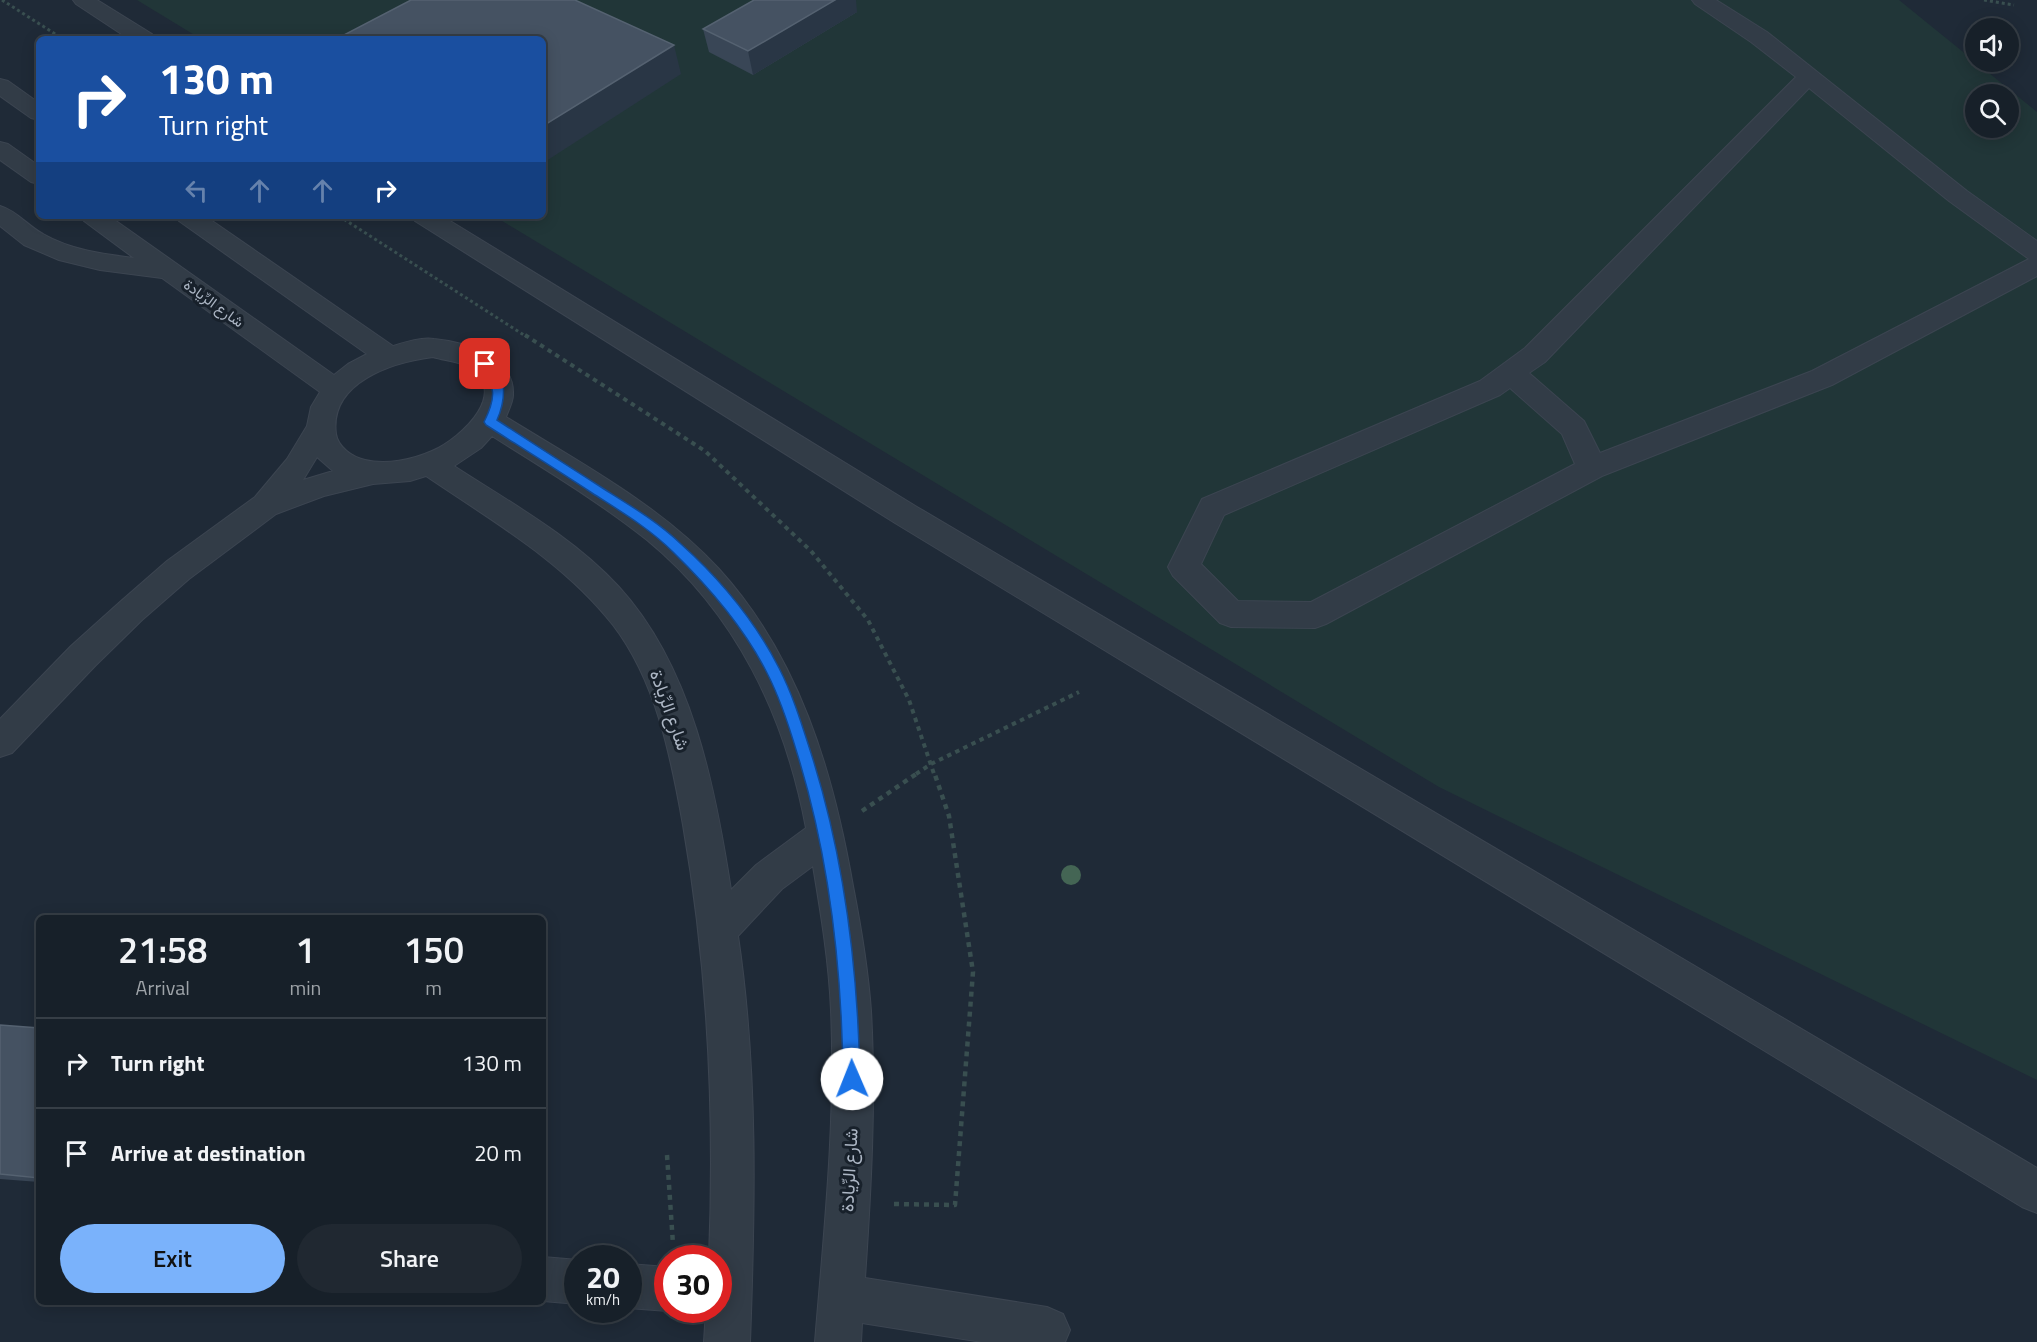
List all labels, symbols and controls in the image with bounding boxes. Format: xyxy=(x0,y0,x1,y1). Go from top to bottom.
map controls xyxy=(1965,18,2019,138)
button: sound xyxy=(1965,18,2019,72)
text: 130 m xyxy=(159,46,274,110)
icon: right xyxy=(60,60,138,138)
button: search xyxy=(1965,84,2019,138)
text: Turn right xyxy=(159,104,268,145)
icon: left xyxy=(180,174,213,207)
icon: ahead xyxy=(243,174,276,207)
icon: ahead xyxy=(306,174,339,207)
icon: right xyxy=(369,174,402,207)
street label: شارع الرِّيادة xyxy=(179,273,249,333)
pin xyxy=(459,338,510,389)
icon: arrive xyxy=(468,347,501,380)
street label: شارع الرِّيادة xyxy=(643,666,697,754)
text: 21:58 xyxy=(118,922,207,977)
text: 1 xyxy=(295,922,315,977)
text: 150 xyxy=(403,922,464,977)
text: Arrival xyxy=(136,972,190,1003)
text: min xyxy=(289,972,321,1003)
text: m xyxy=(425,972,442,1003)
text: Turn right xyxy=(111,1046,205,1080)
text: 130 m xyxy=(462,1046,522,1080)
icon: right xyxy=(60,1047,93,1080)
position arrow xyxy=(820,1047,884,1111)
street label: شارع الرِّيادة xyxy=(833,1127,865,1213)
text: Arrive at destination xyxy=(111,1136,306,1170)
text: 20 m xyxy=(474,1136,522,1170)
icon: arrive xyxy=(60,1137,93,1170)
button: Exit xyxy=(60,1224,285,1293)
button: Share xyxy=(297,1224,522,1293)
speed limit sign: 30 xyxy=(654,1245,732,1323)
text: 20 xyxy=(586,1254,620,1300)
text: km/h xyxy=(586,1288,620,1311)

